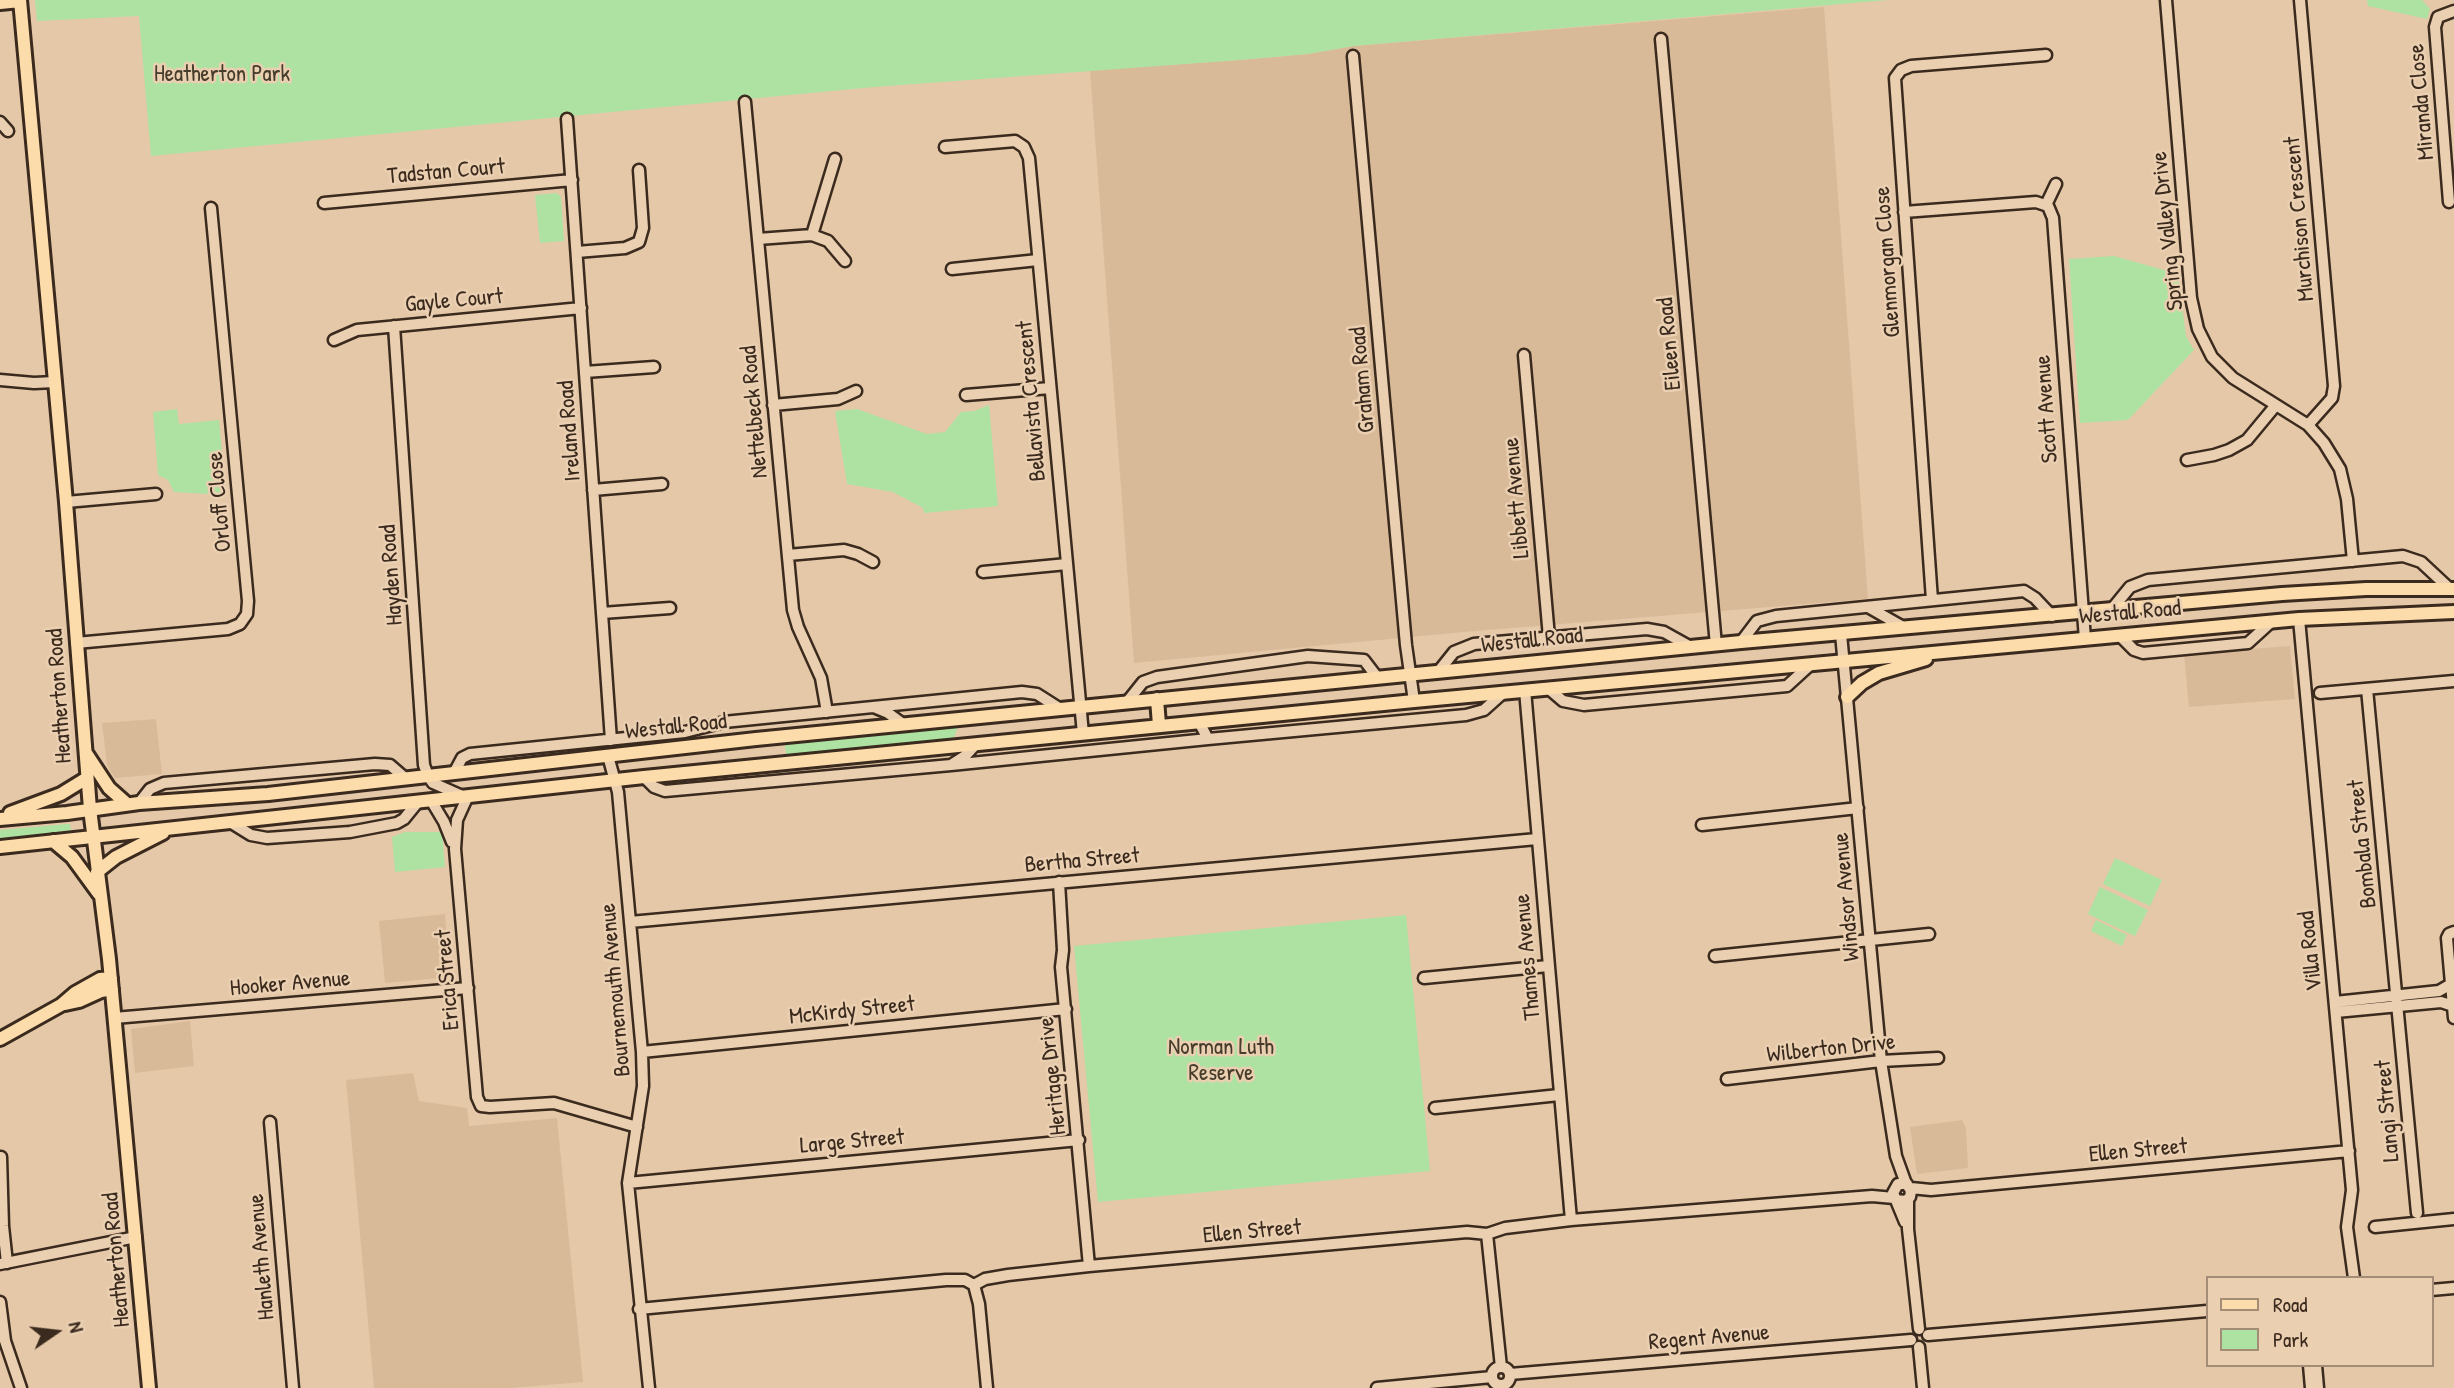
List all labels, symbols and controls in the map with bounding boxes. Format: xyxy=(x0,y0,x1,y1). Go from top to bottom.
street label: Miranda Close xyxy=(2403,43,2441,161)
park label: Heatherton Park xyxy=(154,61,290,89)
street label: Murchison Crescent xyxy=(2279,136,2321,302)
street label: Spring Valley Drive xyxy=(2146,150,2190,312)
street label: Tadstan Court xyxy=(386,153,506,191)
street label: Glenmorgan Close xyxy=(1869,186,1907,338)
street label: Gayle Court xyxy=(404,283,504,319)
street label: Eileen Road xyxy=(1652,296,1688,392)
street label: Bellavista Crescent xyxy=(1011,320,1053,482)
street label: Graham Road xyxy=(1345,326,1381,434)
street label: Nettelbeck Road xyxy=(735,345,775,479)
street label: Scott Avenue xyxy=(2029,354,2065,464)
street label: Ireland Road xyxy=(553,380,587,482)
street label: Libbett Avenue xyxy=(1498,436,1536,560)
street label: Orloff Close xyxy=(202,451,238,553)
street label: Hayden Road xyxy=(375,524,409,626)
street label: Westall Road xyxy=(2078,595,2182,631)
street label: Westall Road xyxy=(1480,622,1584,660)
street label: Heatherton Road xyxy=(42,628,78,764)
street label: Westall Road xyxy=(624,708,728,746)
street label: Bombala Street xyxy=(2343,778,2383,910)
street label: Windsor Avenue xyxy=(1828,831,1866,963)
street label: Bertha Street xyxy=(1023,842,1141,880)
street label: Thames Avenue xyxy=(1509,893,1547,1021)
street label: Bournemouth Avenue xyxy=(595,902,637,1078)
street label: Villa Road xyxy=(2293,910,2329,992)
street label: Erica Street xyxy=(430,929,466,1031)
street label: Hooker Avenue xyxy=(229,965,351,1003)
street label: McKirdy Street xyxy=(788,991,916,1031)
street label: Heritage Drive xyxy=(1033,1015,1073,1137)
street label: Wilberton Drive xyxy=(1765,1029,1897,1069)
park label: Norman Luth Reserve xyxy=(1168,1034,1274,1088)
street label: Langi Street xyxy=(2370,1059,2406,1163)
street label: Large Street xyxy=(799,1124,905,1160)
street label: Ellen Street xyxy=(2088,1133,2188,1169)
street label: Heatherton Road xyxy=(97,1192,137,1328)
street label: Hanleth Avenue xyxy=(243,1193,281,1321)
street label: Ellen Street xyxy=(1202,1214,1302,1250)
legend xyxy=(2206,1276,2433,1367)
text: Road xyxy=(2273,1290,2307,1319)
north arrow xyxy=(21,1297,91,1367)
text: N xyxy=(63,1319,90,1335)
street label: Regent Avenue xyxy=(1648,1319,1770,1357)
text: Park xyxy=(2273,1325,2308,1354)

